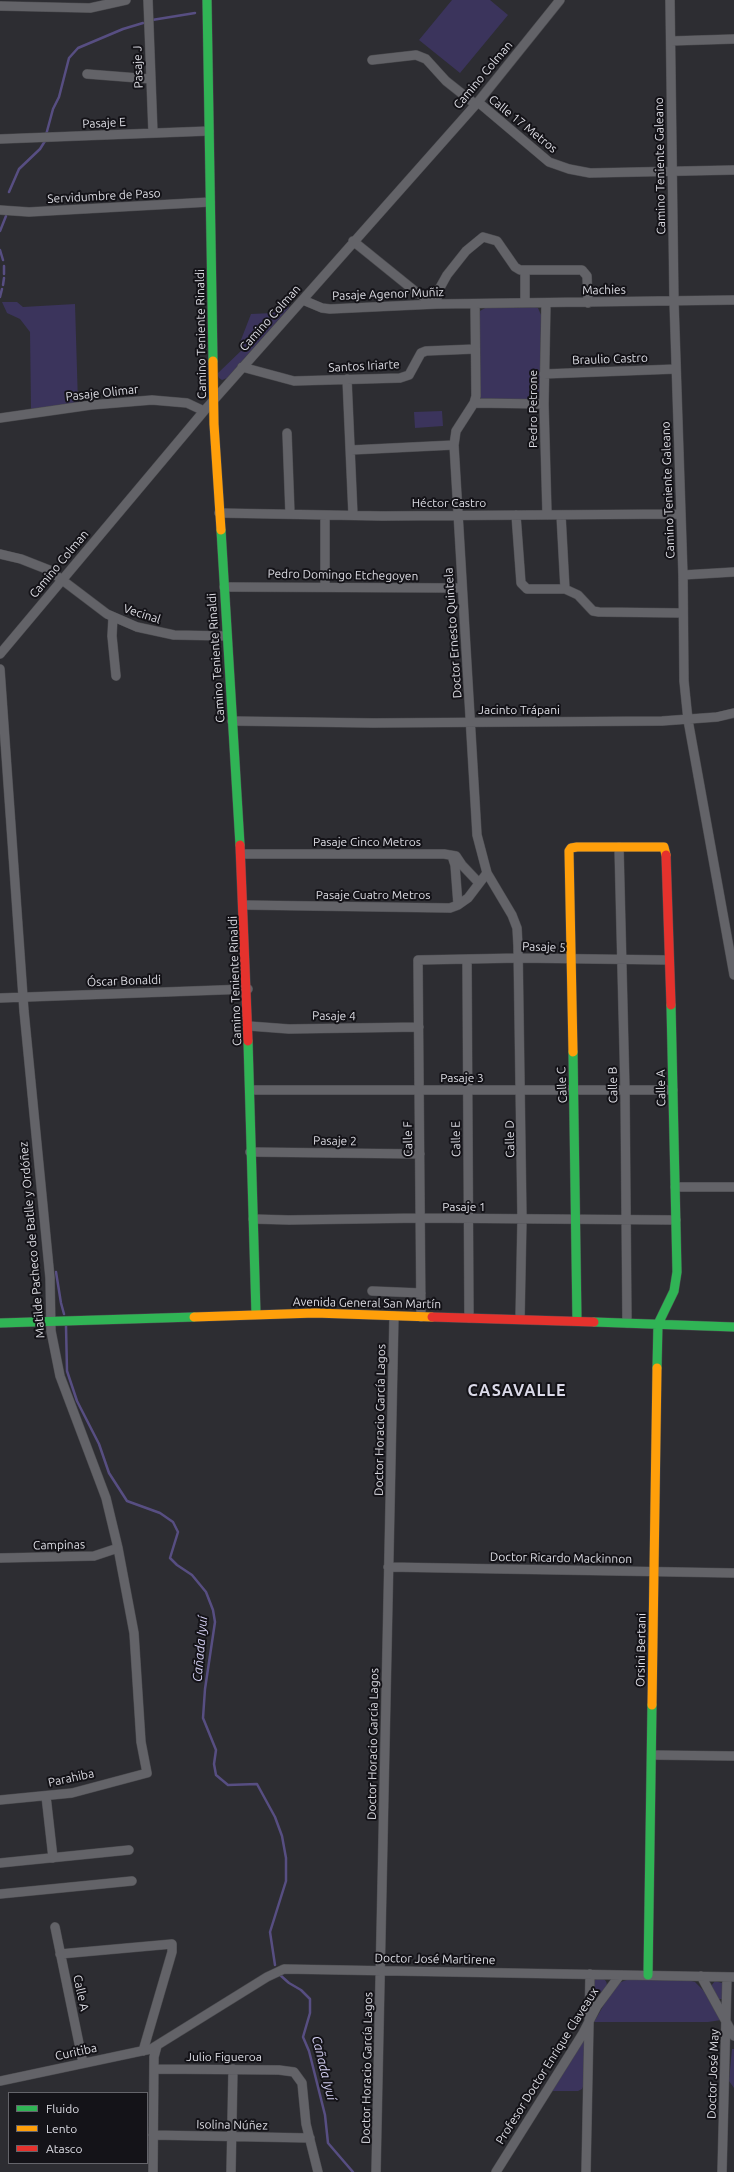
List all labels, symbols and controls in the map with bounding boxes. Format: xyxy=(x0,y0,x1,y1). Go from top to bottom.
street label: Camino Colman xyxy=(450,38,516,112)
street label: Pasaje J xyxy=(130,45,146,89)
street label: Calle 17 Metros xyxy=(486,92,560,156)
street label: Camino Teniente Galeano xyxy=(652,97,668,235)
street label: Pasaje E xyxy=(82,115,126,131)
street label: Servidumbre de Paso xyxy=(47,186,161,206)
street label: Camino Teniente Rinaldi xyxy=(193,269,209,399)
street label: Camino Colman xyxy=(236,282,304,354)
street label: Machies xyxy=(582,282,626,298)
street label: Pasaje Agenor Muñiz xyxy=(332,285,444,303)
street label: Braulio Castro xyxy=(572,350,648,368)
street label: Santos Iriarte xyxy=(328,357,400,375)
street label: Pedro Petrone xyxy=(526,370,540,448)
street label: Pasaje Olimar xyxy=(65,382,139,404)
street label: Camino Teniente Galeano xyxy=(658,421,678,559)
street label: Héctor Castro xyxy=(412,496,486,510)
street label: Camino Colman xyxy=(26,527,92,601)
street label: Pedro Domingo Etchegoyen xyxy=(267,566,419,584)
street label: Doctor Ernesto Quintela xyxy=(441,567,465,699)
street label: Camino Teniente Rinaldi xyxy=(204,593,228,723)
street label: Vecinal xyxy=(121,601,163,627)
street label: Jacinto Trápani xyxy=(478,703,560,717)
street label: Pasaje Cinco Metros xyxy=(313,835,421,849)
street label: Pasaje Cuatro Metros xyxy=(316,888,430,902)
street label: Camino Teniente Rinaldi xyxy=(226,916,244,1046)
street label: Pasaje 5 xyxy=(522,939,566,955)
street label: Óscar Bonaldi xyxy=(87,973,161,989)
street label: Pasaje 4 xyxy=(312,1008,356,1024)
street label: Calle C xyxy=(554,1066,570,1104)
street label: Calle B xyxy=(605,1066,621,1104)
street label: Calle A xyxy=(653,1069,669,1107)
street label: Pasaje 3 xyxy=(440,1071,484,1085)
street label: Calle D xyxy=(502,1120,518,1158)
street label: Calle F xyxy=(400,1121,416,1157)
street label: Calle E xyxy=(448,1121,464,1157)
street label: Pasaje 2 xyxy=(313,1133,357,1149)
street label: Matilde Pacheco de Batlle y Ordóñez xyxy=(16,1141,48,1339)
street label: Pasaje 1 xyxy=(442,1200,486,1214)
street label: Avenida General San Martín xyxy=(293,1295,441,1311)
street label: Doctor Horacio García Lagos xyxy=(371,1344,389,1496)
district label: CASAVALLE xyxy=(467,1381,567,1401)
street label: Campinas xyxy=(33,1537,85,1553)
street label: Doctor Ricardo Mackinnon xyxy=(490,1550,632,1566)
street label: Orsini Bertani xyxy=(633,1613,649,1687)
water label: Cañada Iyuí xyxy=(189,1615,211,1683)
street label: Doctor Horacio García Lagos xyxy=(364,1668,382,1820)
street label: Parahiba xyxy=(47,1766,95,1790)
street label: Doctor José Martirene xyxy=(374,1951,496,1967)
street label: Calle A xyxy=(70,1973,92,2013)
street label: Profesor Doctor Enrique Claveaux xyxy=(493,1985,601,2147)
street label: Doctor Horacio García Lagos xyxy=(358,1992,376,2144)
street label: Doctor José May xyxy=(704,2029,722,2119)
water label: Cañada Iyuí xyxy=(308,2034,340,2102)
street label: Curitiba xyxy=(54,2041,98,2063)
street label: Julio Figueroa xyxy=(186,2050,262,2064)
legend xyxy=(8,2092,148,2164)
text: Fluido xyxy=(46,2102,79,2115)
street label: Isolina Núñez xyxy=(196,2117,268,2133)
text: Lento xyxy=(46,2122,77,2135)
text: Atasco xyxy=(46,2142,82,2155)

